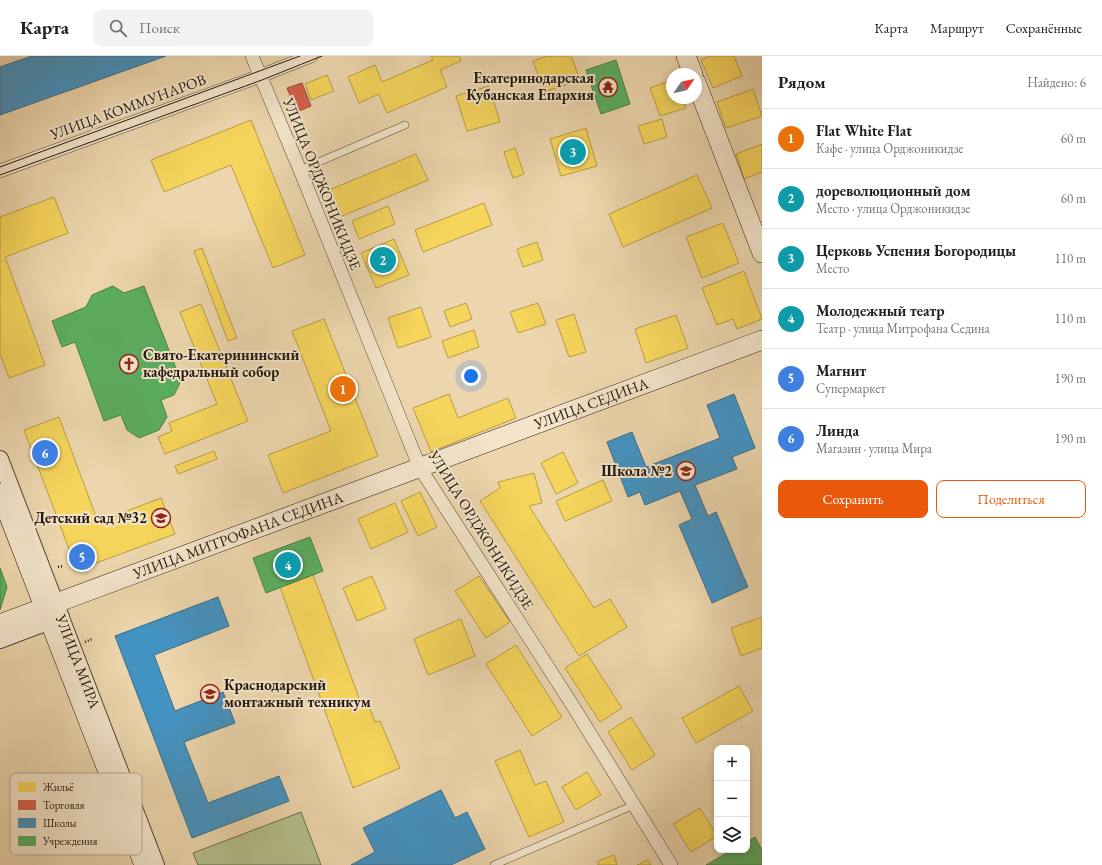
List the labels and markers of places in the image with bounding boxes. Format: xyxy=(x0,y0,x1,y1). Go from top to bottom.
place label: Екатеринодарская Кубанская Епархия xyxy=(466,68,594,104)
temple icon: Екатеринодарская Кубанская Епархия xyxy=(597,76,619,98)
pin: 3 xyxy=(560,137,586,167)
pin: 2 xyxy=(370,245,396,275)
place label: Свято-Екатерининский кафедральный собор xyxy=(143,345,299,381)
church icon: Свято-Екатерининский кафедральный собор xyxy=(118,353,140,375)
pin: 1 xyxy=(330,374,356,404)
pin: 6 xyxy=(32,438,58,468)
school or university icon: Школа №2 xyxy=(675,460,697,482)
place label: Школа №2 xyxy=(601,461,672,480)
school or university icon: Детский сад №32 xyxy=(150,507,172,529)
place label: Детский сад №32 xyxy=(34,508,147,527)
pin: 5 xyxy=(69,542,95,572)
pin: 4 xyxy=(275,550,301,580)
place label: Краснодарский монтажный техникум xyxy=(224,675,371,711)
school or university icon: Краснодарский монтажный техникум xyxy=(199,683,221,705)

